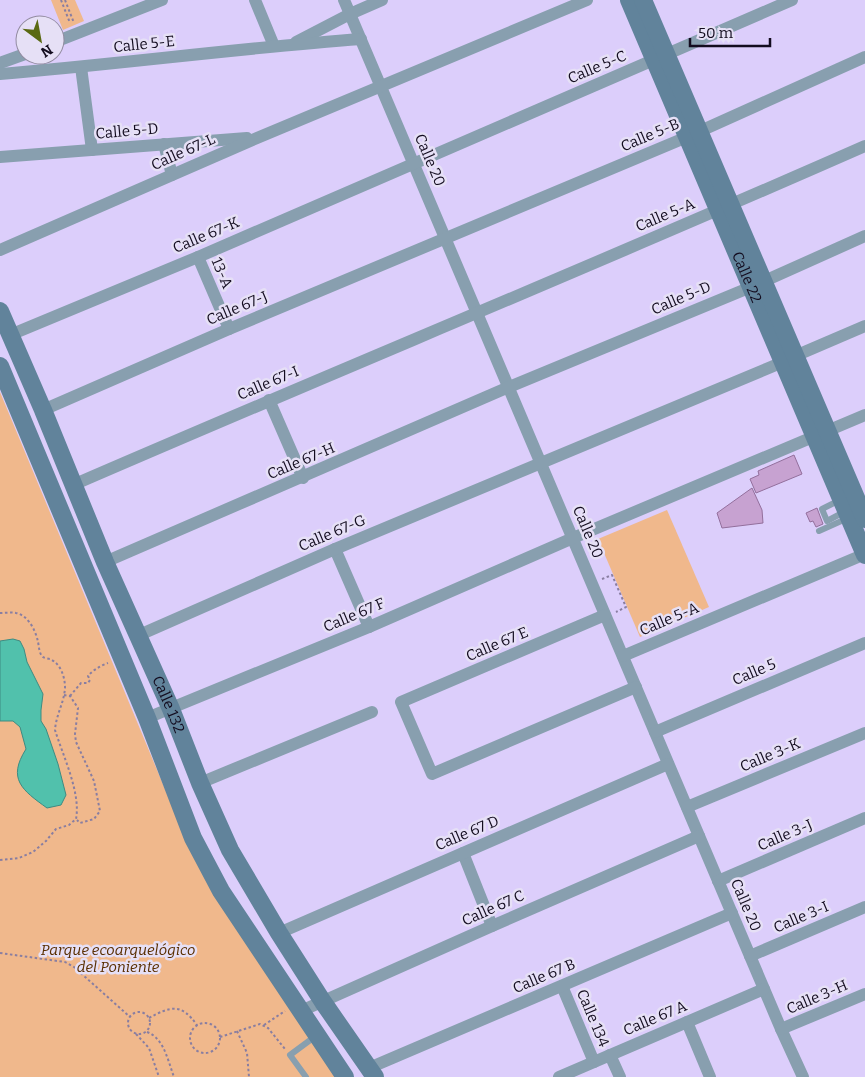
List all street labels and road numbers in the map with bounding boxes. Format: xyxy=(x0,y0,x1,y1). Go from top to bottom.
street label: Calle 5-E xyxy=(112,32,176,56)
street label: Calle 5-C xyxy=(565,47,629,87)
street label: Calle 5-B xyxy=(618,115,682,155)
street label: Calle 5-D xyxy=(95,119,159,143)
street label: Calle 67-L xyxy=(148,130,218,174)
street label: Calle 20 xyxy=(411,131,449,189)
street label: Calle 5-A xyxy=(633,194,698,236)
street label: Calle 67-K xyxy=(170,213,242,257)
street label: Calle 22 xyxy=(728,249,766,305)
street label: 13-A xyxy=(208,255,237,291)
street label: Calle 5-D xyxy=(648,277,714,319)
street label: Calle 67-J xyxy=(204,287,270,329)
street label: Calle 67-I xyxy=(235,362,301,404)
street label: Calle 67-H xyxy=(264,439,338,483)
street label: Calle 20 xyxy=(569,503,607,561)
street label: Calle 67-G xyxy=(296,511,368,555)
street label: Calle 67 F xyxy=(321,594,388,636)
street label: Calle 5-A xyxy=(637,598,702,640)
street label: Calle 67 E xyxy=(463,623,531,665)
street label: Calle 5 xyxy=(730,655,778,689)
street label: Calle 132 xyxy=(148,673,188,735)
street label: Calle 3-K xyxy=(737,734,803,776)
street label: Calle 67 D xyxy=(433,812,501,854)
street label: Calle 3-J xyxy=(755,815,815,855)
street label: Calle 20 xyxy=(727,876,765,934)
street label: Calle 67 C xyxy=(459,886,527,930)
street label: Calle 3-I xyxy=(771,897,831,937)
street label: Calle 67 B xyxy=(510,955,578,997)
street label: Calle 3-H xyxy=(784,976,850,1018)
street label: Calle 134 xyxy=(573,986,613,1050)
street label: Calle 67 A xyxy=(621,996,690,1039)

